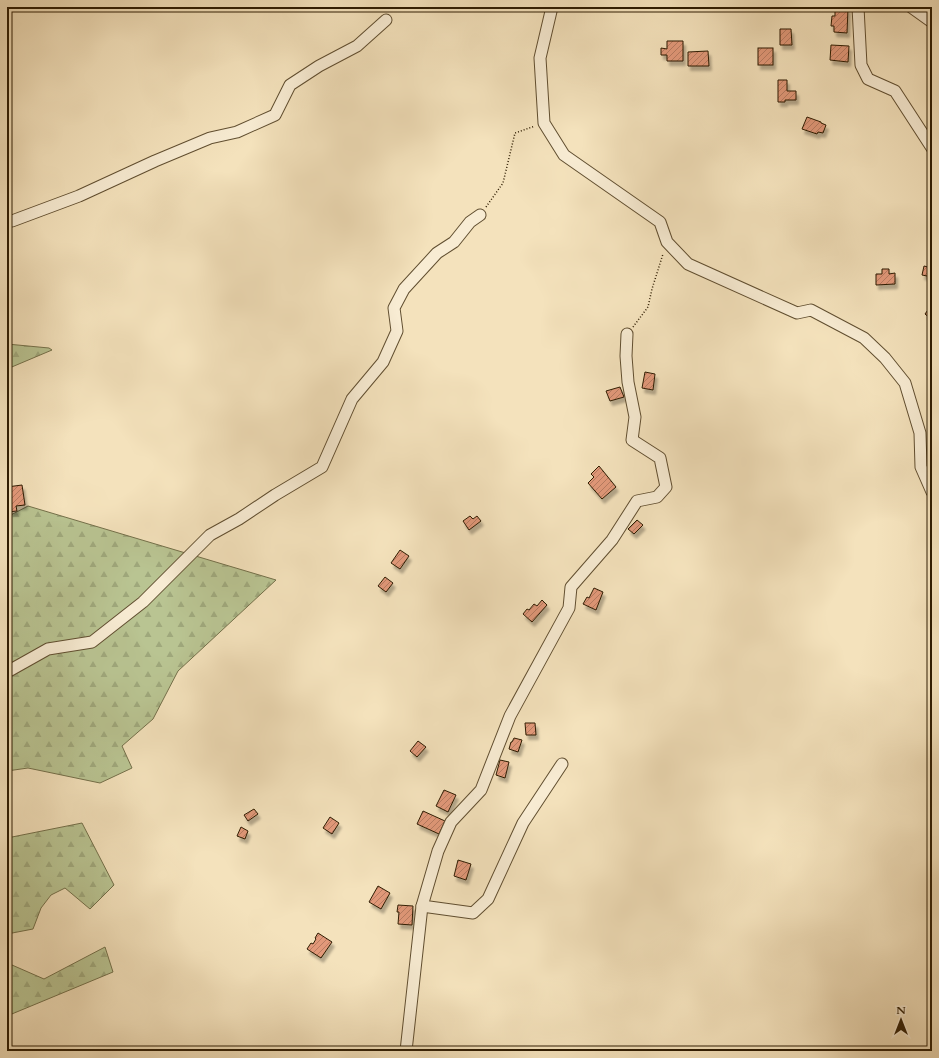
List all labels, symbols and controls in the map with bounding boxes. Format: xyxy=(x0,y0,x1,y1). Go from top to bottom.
north arrow xyxy=(881,1000,921,1040)
text: N xyxy=(896,1003,906,1018)

